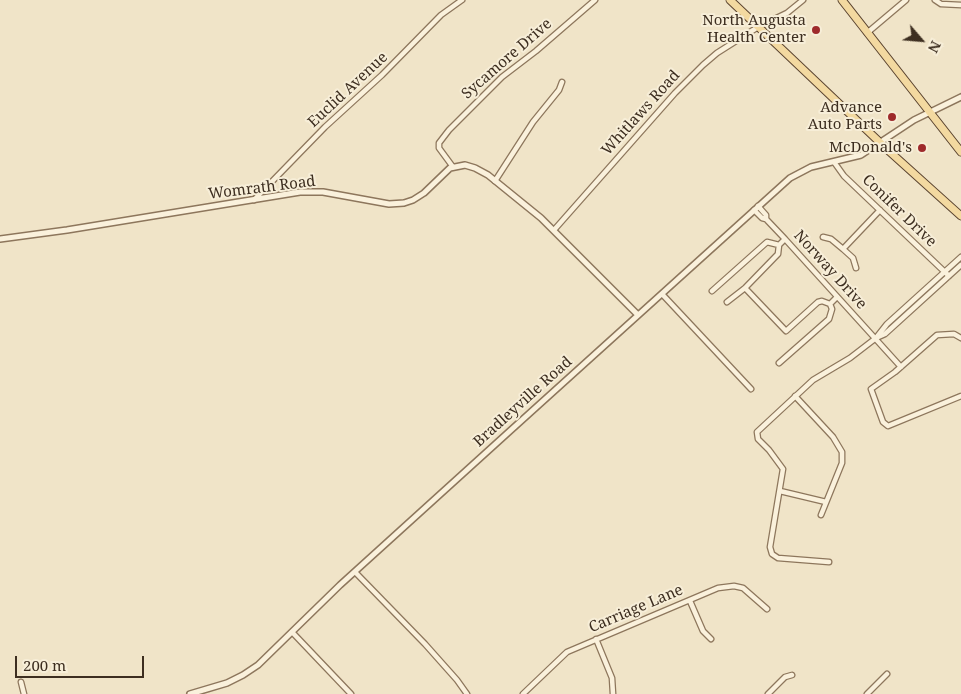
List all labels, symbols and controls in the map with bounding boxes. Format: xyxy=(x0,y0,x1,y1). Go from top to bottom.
place label: North Augusta Health Center xyxy=(702,12,806,47)
street label: Sycamore Drive xyxy=(458,15,556,103)
north arrow xyxy=(896,15,946,65)
marker: North Augusta Health Center xyxy=(810,24,822,36)
text: N xyxy=(924,38,946,56)
street label: Euclid Avenue xyxy=(304,48,392,132)
street label: Whitlaws Road xyxy=(598,67,684,159)
place label: Advance Auto Parts xyxy=(808,99,882,134)
marker: Advance Auto Parts xyxy=(886,111,898,123)
place label: McDonald's xyxy=(829,139,912,157)
marker: McDonald's xyxy=(916,142,928,154)
street label: Conifer Drive xyxy=(858,171,940,251)
street label: Womrath Road xyxy=(207,173,317,203)
street label: Norway Drive xyxy=(790,227,870,313)
street label: Bradleyville Road xyxy=(470,353,576,451)
street label: Carriage Lane xyxy=(586,581,686,637)
scale bar xyxy=(18,646,146,678)
text: 200 m xyxy=(23,655,66,675)

